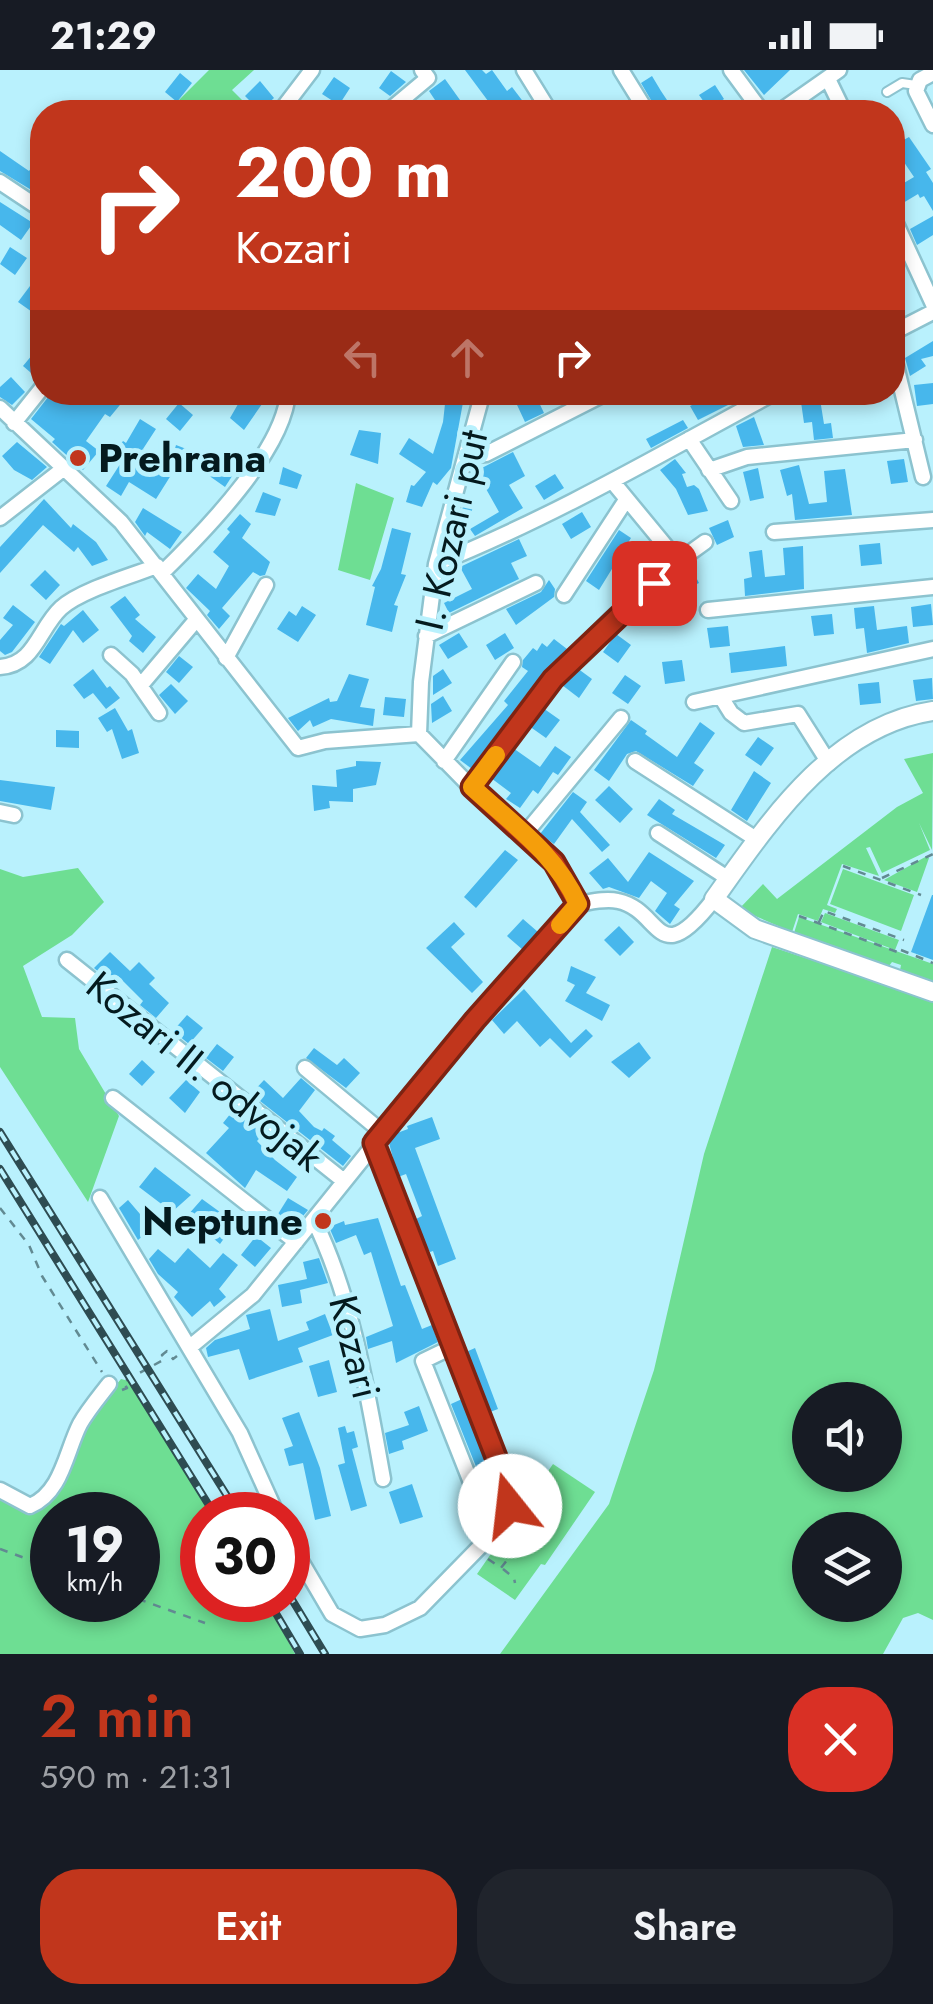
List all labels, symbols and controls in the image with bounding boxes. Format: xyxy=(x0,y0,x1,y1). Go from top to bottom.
text: 21:29 xyxy=(50,8,157,63)
text: 200 m xyxy=(235,122,452,223)
icon: right xyxy=(70,140,200,270)
text: Kozari xyxy=(235,215,352,280)
icon: left xyxy=(335,330,390,385)
icon: ahead xyxy=(440,330,495,385)
icon: right xyxy=(545,330,600,385)
street label: I. Kozari put xyxy=(400,424,502,636)
place label: Prehrana xyxy=(98,429,266,487)
marker: Prehrana xyxy=(67,447,89,469)
pin xyxy=(612,541,697,626)
icon: arrive xyxy=(627,556,682,611)
street label: Kozari II. odvojak xyxy=(74,957,336,1185)
place label: Neptune xyxy=(142,1192,303,1250)
marker: Neptune xyxy=(312,1210,334,1232)
street label: Kozari xyxy=(314,1289,396,1405)
map controls xyxy=(792,1382,902,1622)
button: sound xyxy=(792,1382,902,1492)
position arrow xyxy=(458,1454,562,1558)
speed limit sign: 30 xyxy=(180,1492,310,1622)
text: 19 xyxy=(66,1508,124,1581)
button: layers xyxy=(792,1512,902,1622)
text: km/h xyxy=(67,1564,123,1600)
text: 2 min xyxy=(40,1673,194,1760)
button: close xyxy=(788,1687,893,1792)
text: 590 m · 21:31 xyxy=(40,1754,233,1800)
button: Exit xyxy=(40,1869,457,1984)
button: Share xyxy=(477,1869,893,1984)

